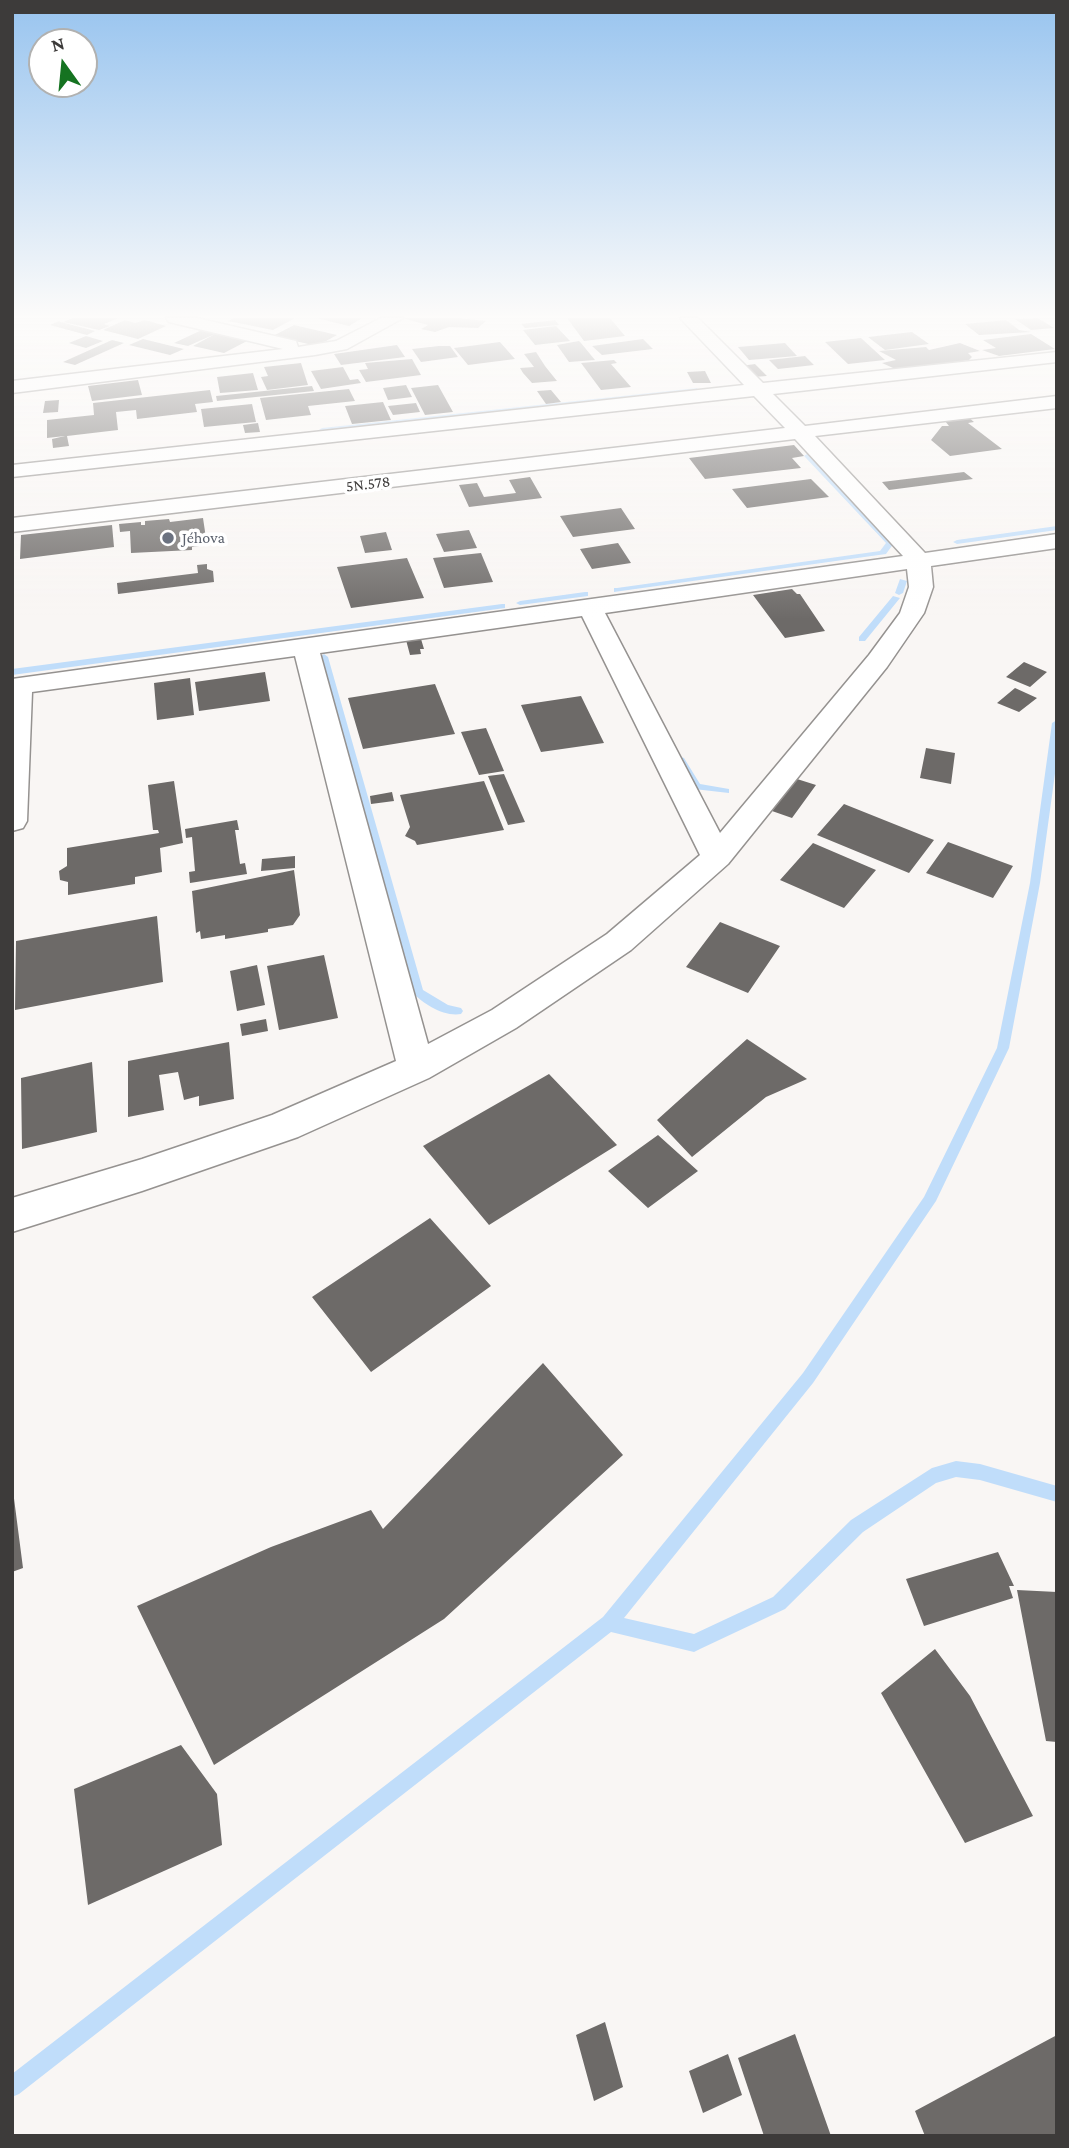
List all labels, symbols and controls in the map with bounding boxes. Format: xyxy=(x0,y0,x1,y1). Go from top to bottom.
north arrow xyxy=(28,28,98,98)
text: N xyxy=(49,32,67,56)
street label: 5N.578 xyxy=(345,472,391,496)
place label: Jéhova xyxy=(182,528,225,548)
marker: Jéhova xyxy=(160,530,176,546)

